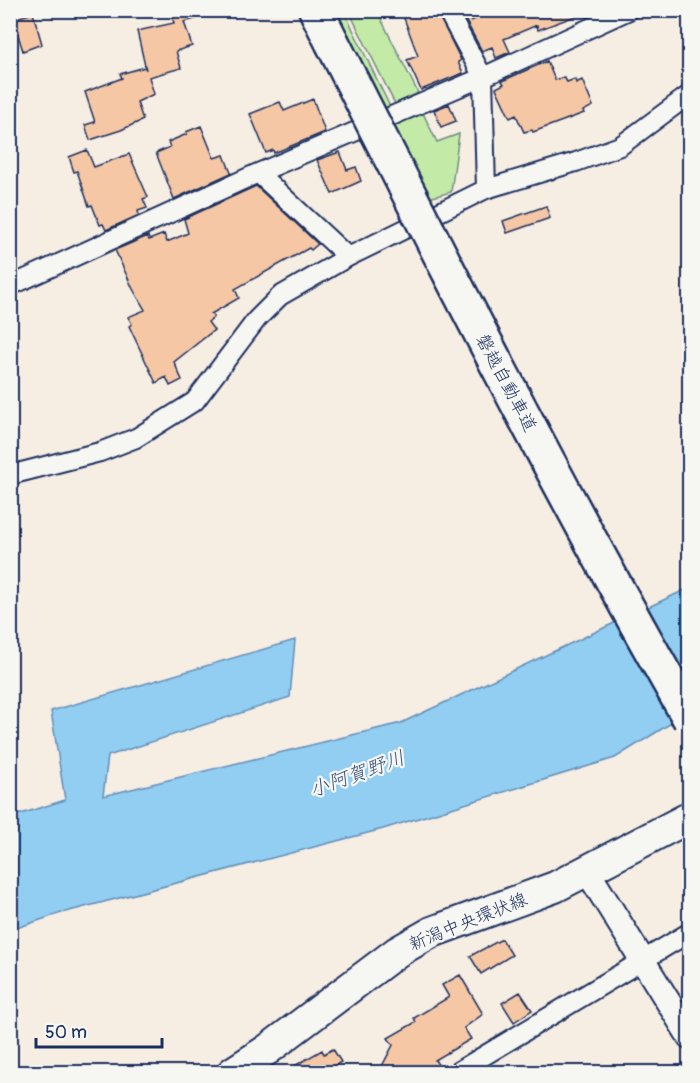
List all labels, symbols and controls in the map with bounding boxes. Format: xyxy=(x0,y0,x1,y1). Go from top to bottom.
street label: 磐越自動車道 xyxy=(470,330,542,436)
water label: 小阿賀野川 xyxy=(306,745,408,803)
street label: 新潟中央環状線 xyxy=(405,888,531,956)
scale bar xyxy=(36,1011,162,1049)
text: 50 m xyxy=(45,1021,87,1044)

